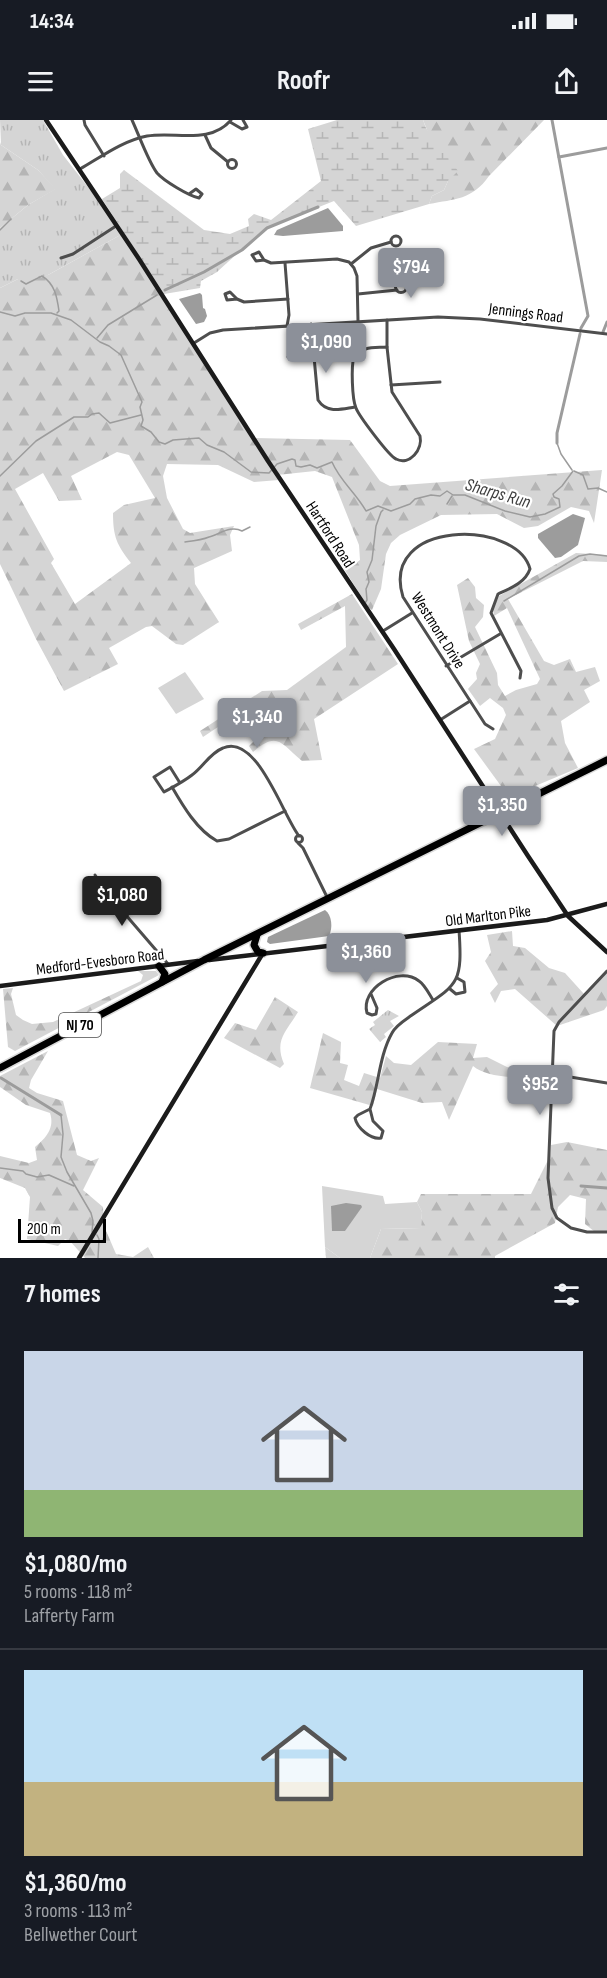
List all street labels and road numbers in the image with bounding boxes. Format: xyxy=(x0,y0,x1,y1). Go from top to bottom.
street label: Jennings Road xyxy=(487,299,564,327)
street label: Hartford Road xyxy=(301,498,358,571)
street label: Westmont Drive xyxy=(407,589,469,672)
street label: Old Marlton Pike xyxy=(444,902,532,931)
street label: Medford-Evesboro Road xyxy=(35,945,165,980)
road number: NJ 70 xyxy=(59,1013,101,1037)

